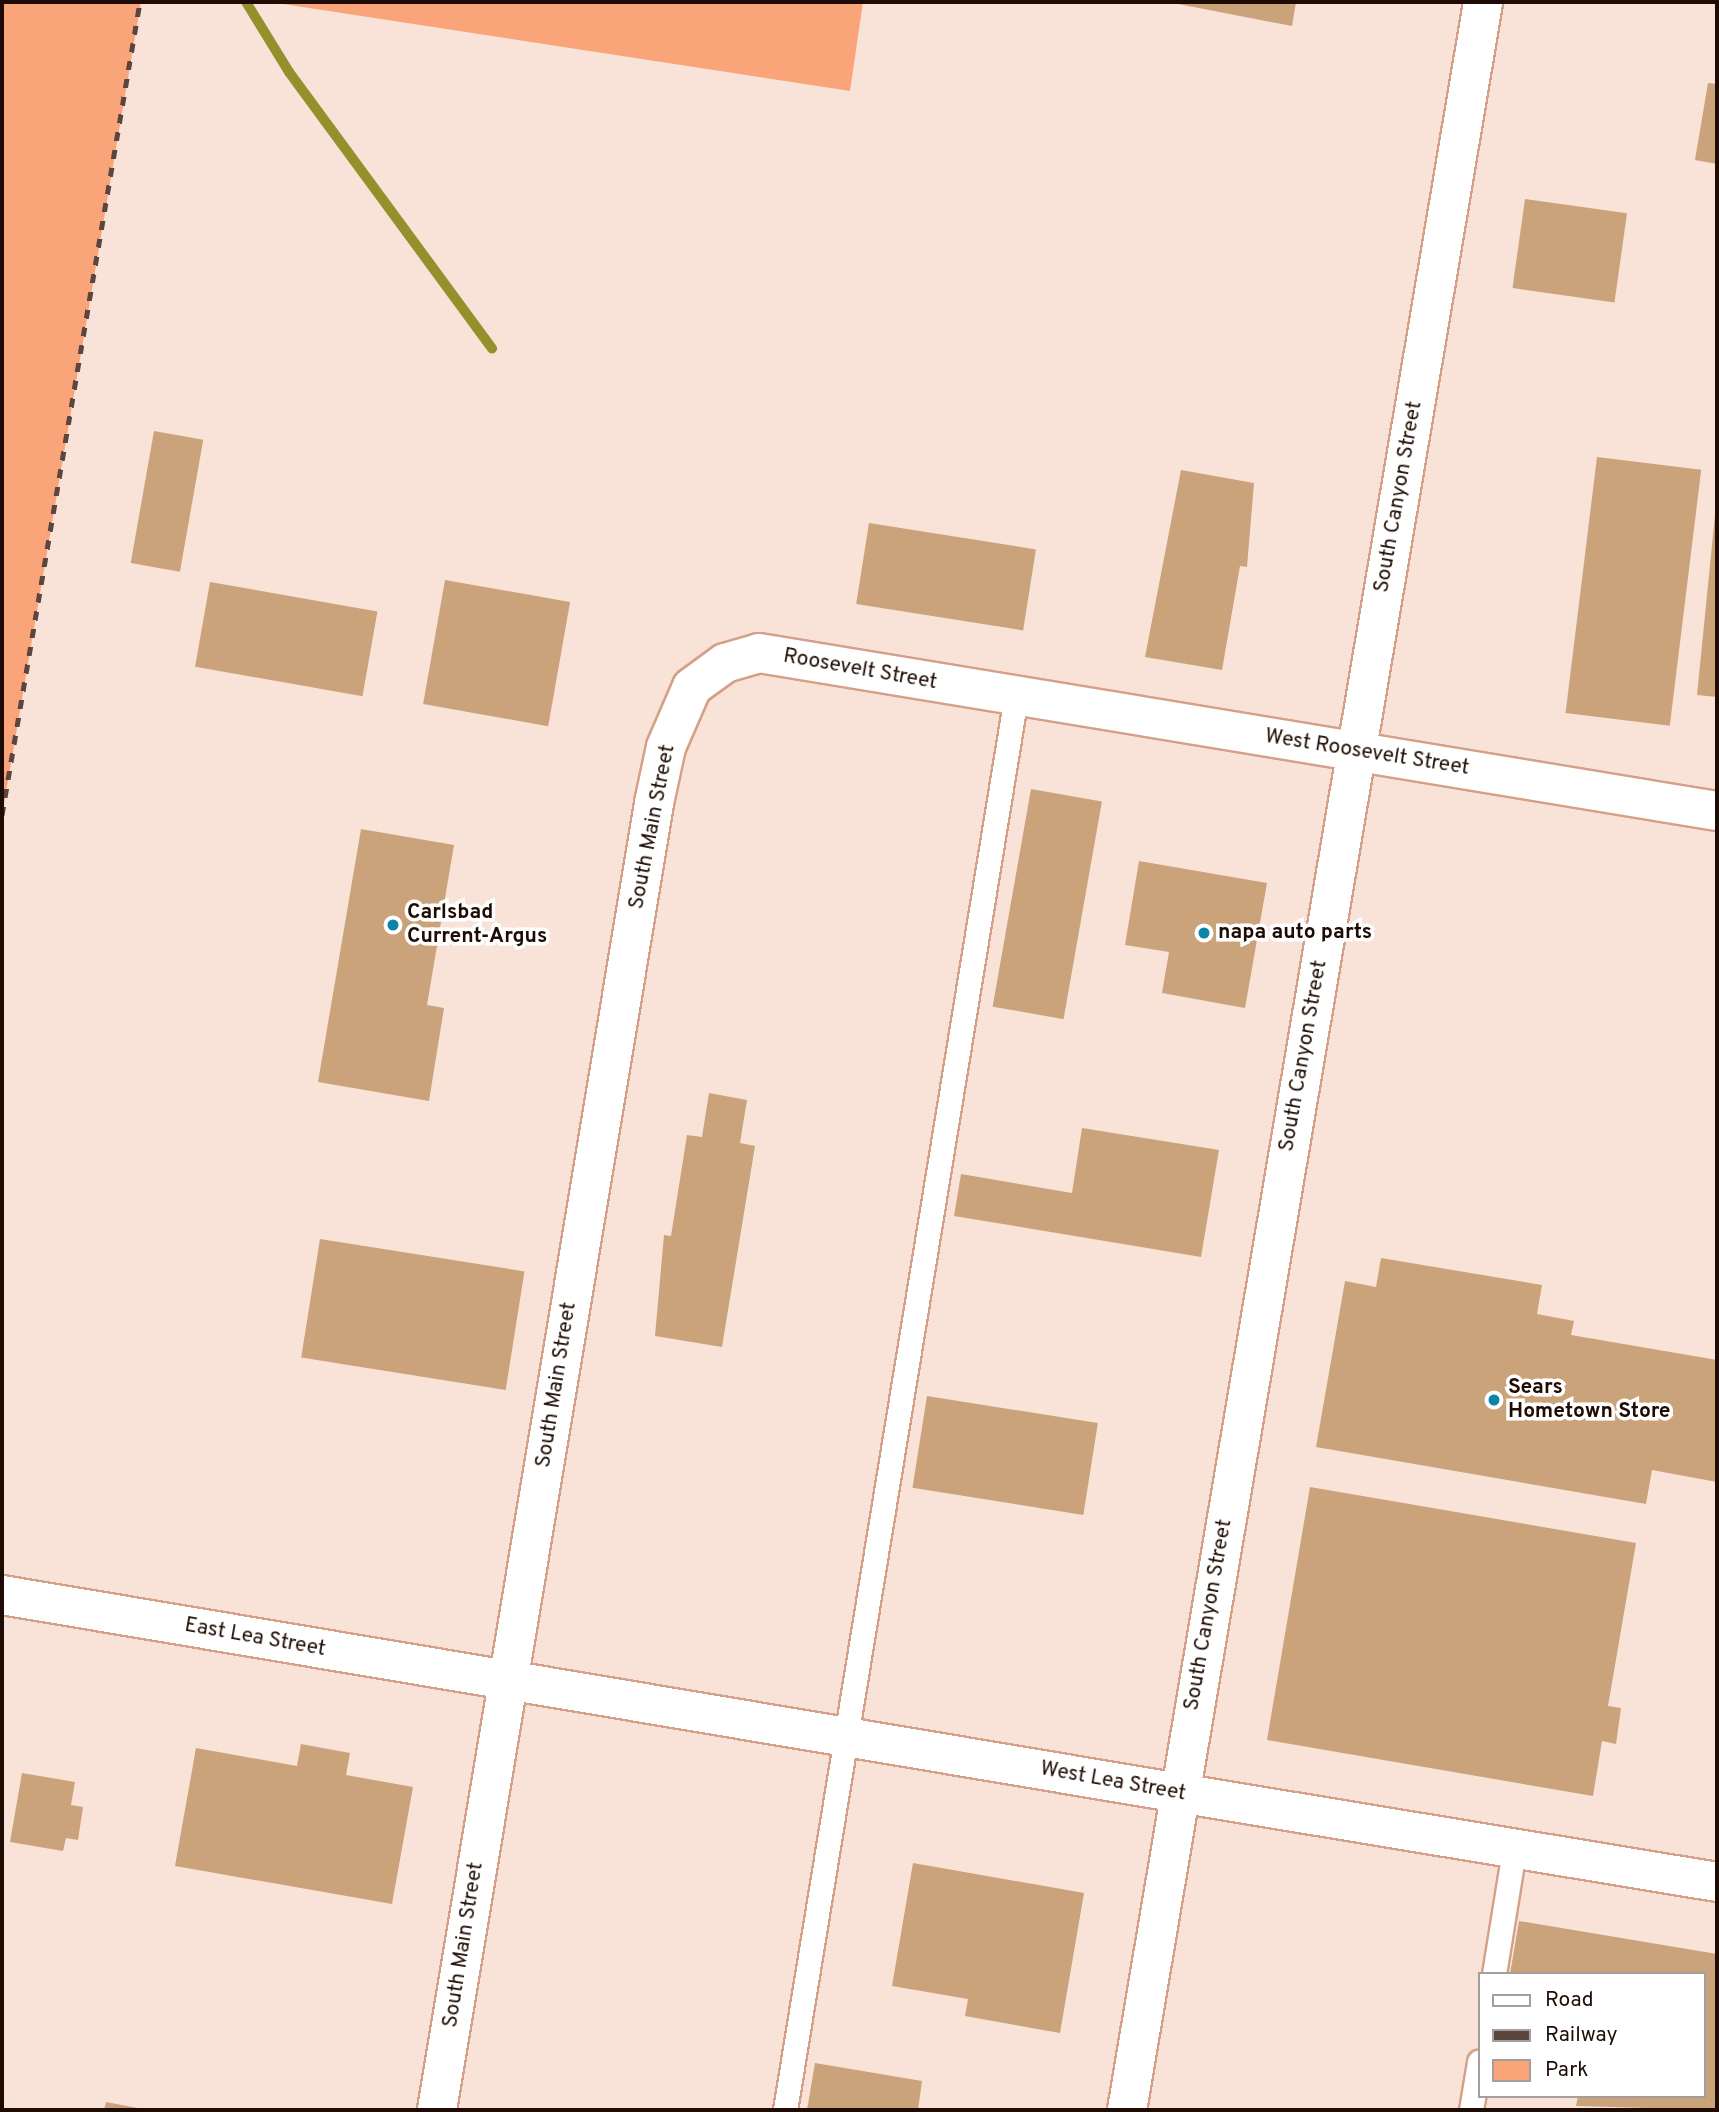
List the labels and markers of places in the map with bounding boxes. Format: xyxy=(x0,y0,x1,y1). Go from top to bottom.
place label: Carlsbad Current-Argus xyxy=(407,900,547,950)
marker: Carlsbad Current-Argus xyxy=(385,917,401,933)
place label: napa auto parts xyxy=(1218,920,1372,946)
marker: napa auto parts xyxy=(1196,925,1212,941)
place label: Sears Hometown Store xyxy=(1508,1375,1671,1425)
marker: Sears Hometown Store xyxy=(1486,1392,1502,1408)

